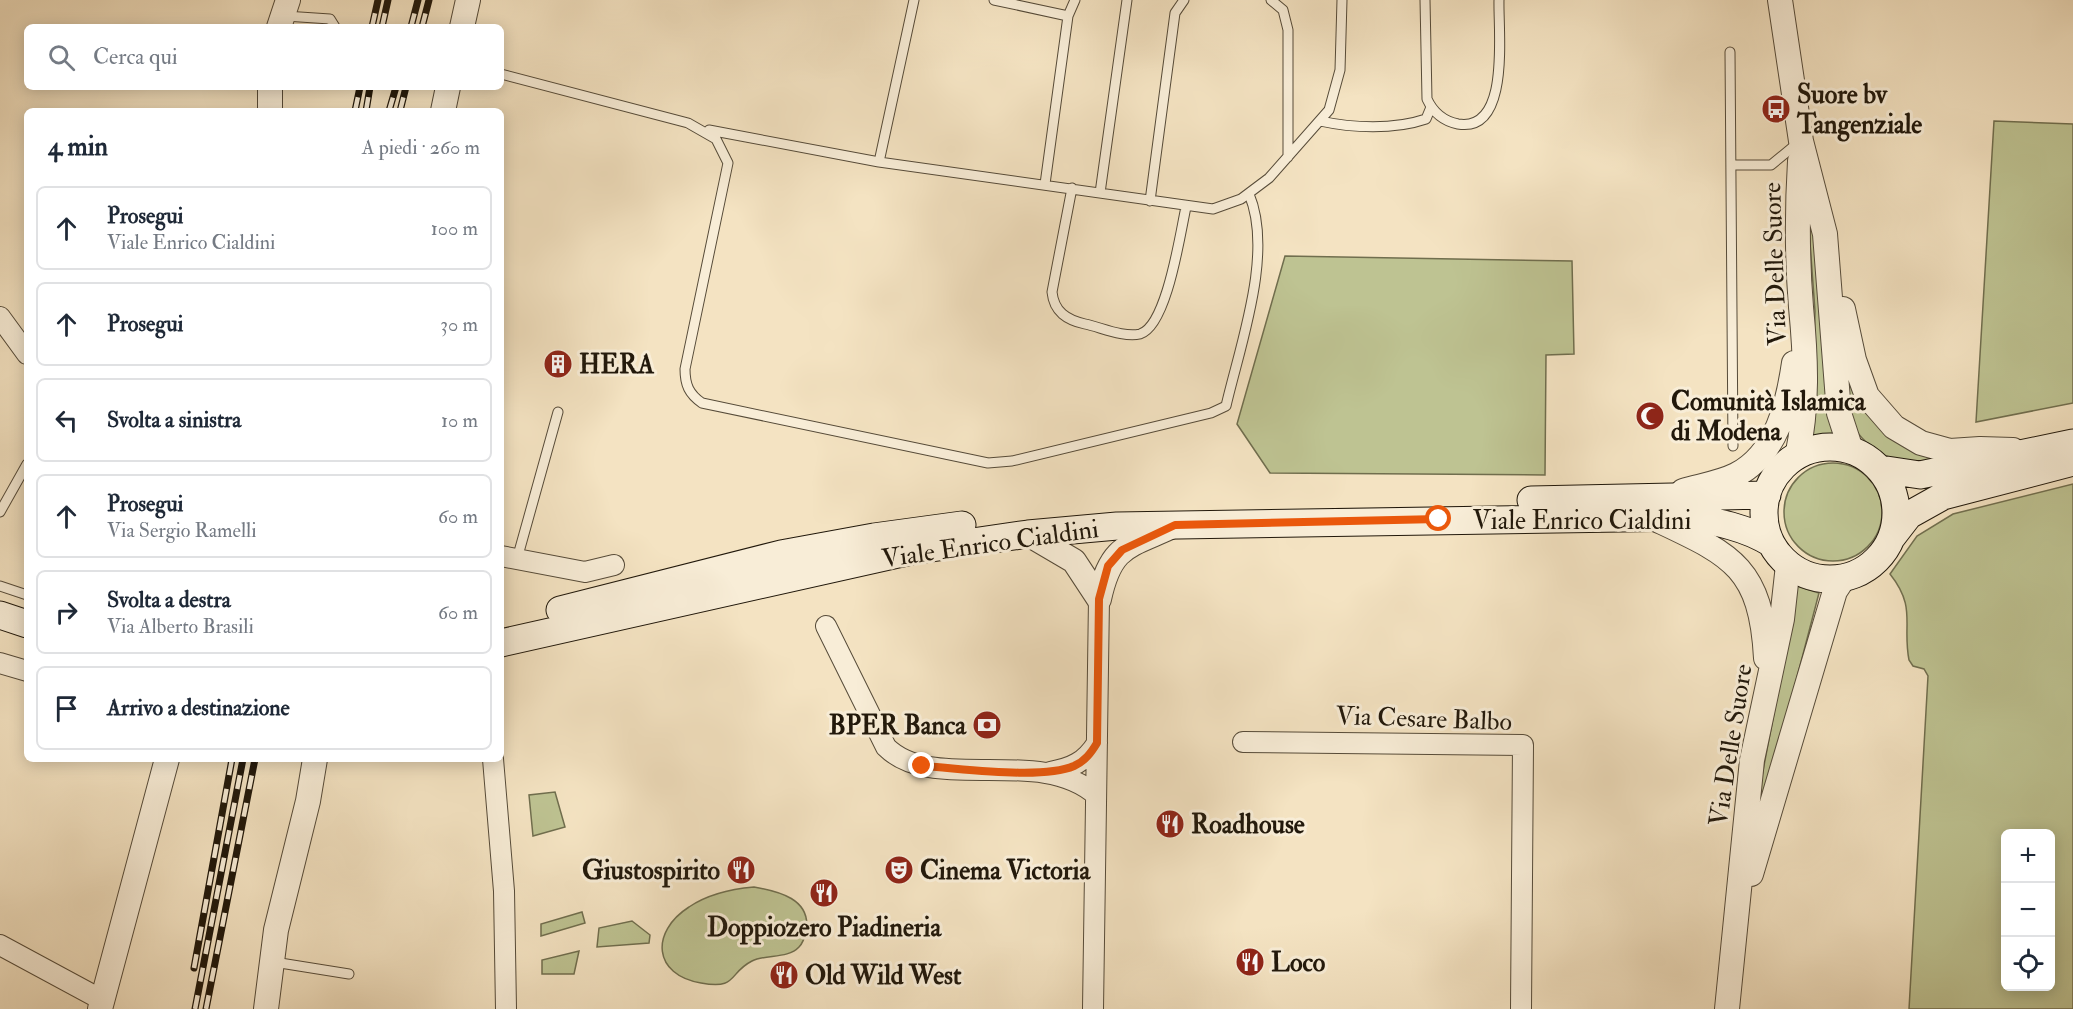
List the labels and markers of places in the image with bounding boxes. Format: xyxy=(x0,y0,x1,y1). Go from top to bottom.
place label: Suore bv Tangenziale xyxy=(1796,79,1922,142)
bus stop icon: Suore bv Tangenziale xyxy=(1760,93,1792,125)
building icon: HERA xyxy=(542,348,574,380)
place label: HERA xyxy=(579,349,655,381)
place label: Comunità Islamica di Modena xyxy=(1671,386,1867,448)
mosque icon: Comunità Islamica di Modena xyxy=(1634,400,1666,432)
bank icon: BPER Banca xyxy=(971,709,1003,741)
place label: BPER Banca xyxy=(829,710,967,742)
restaurant icon: Roadhouse xyxy=(1154,808,1186,840)
place label: Roadhouse xyxy=(1191,809,1305,841)
restaurant icon: Giustospirito xyxy=(725,854,757,886)
theatre icon: Cinema Victoria xyxy=(883,854,915,886)
place label: Giustospirito xyxy=(582,855,720,888)
place label: Cinema Victoria xyxy=(920,855,1091,887)
restaurant icon: Doppiozero Piadineria xyxy=(808,877,840,909)
place label: Doppiozero Piadineria xyxy=(707,912,942,945)
restaurant icon: Loco xyxy=(1234,946,1266,978)
place label: Loco xyxy=(1271,947,1326,979)
restaurant icon: Old Wild West xyxy=(768,959,800,991)
place label: Old Wild West xyxy=(805,960,962,992)

